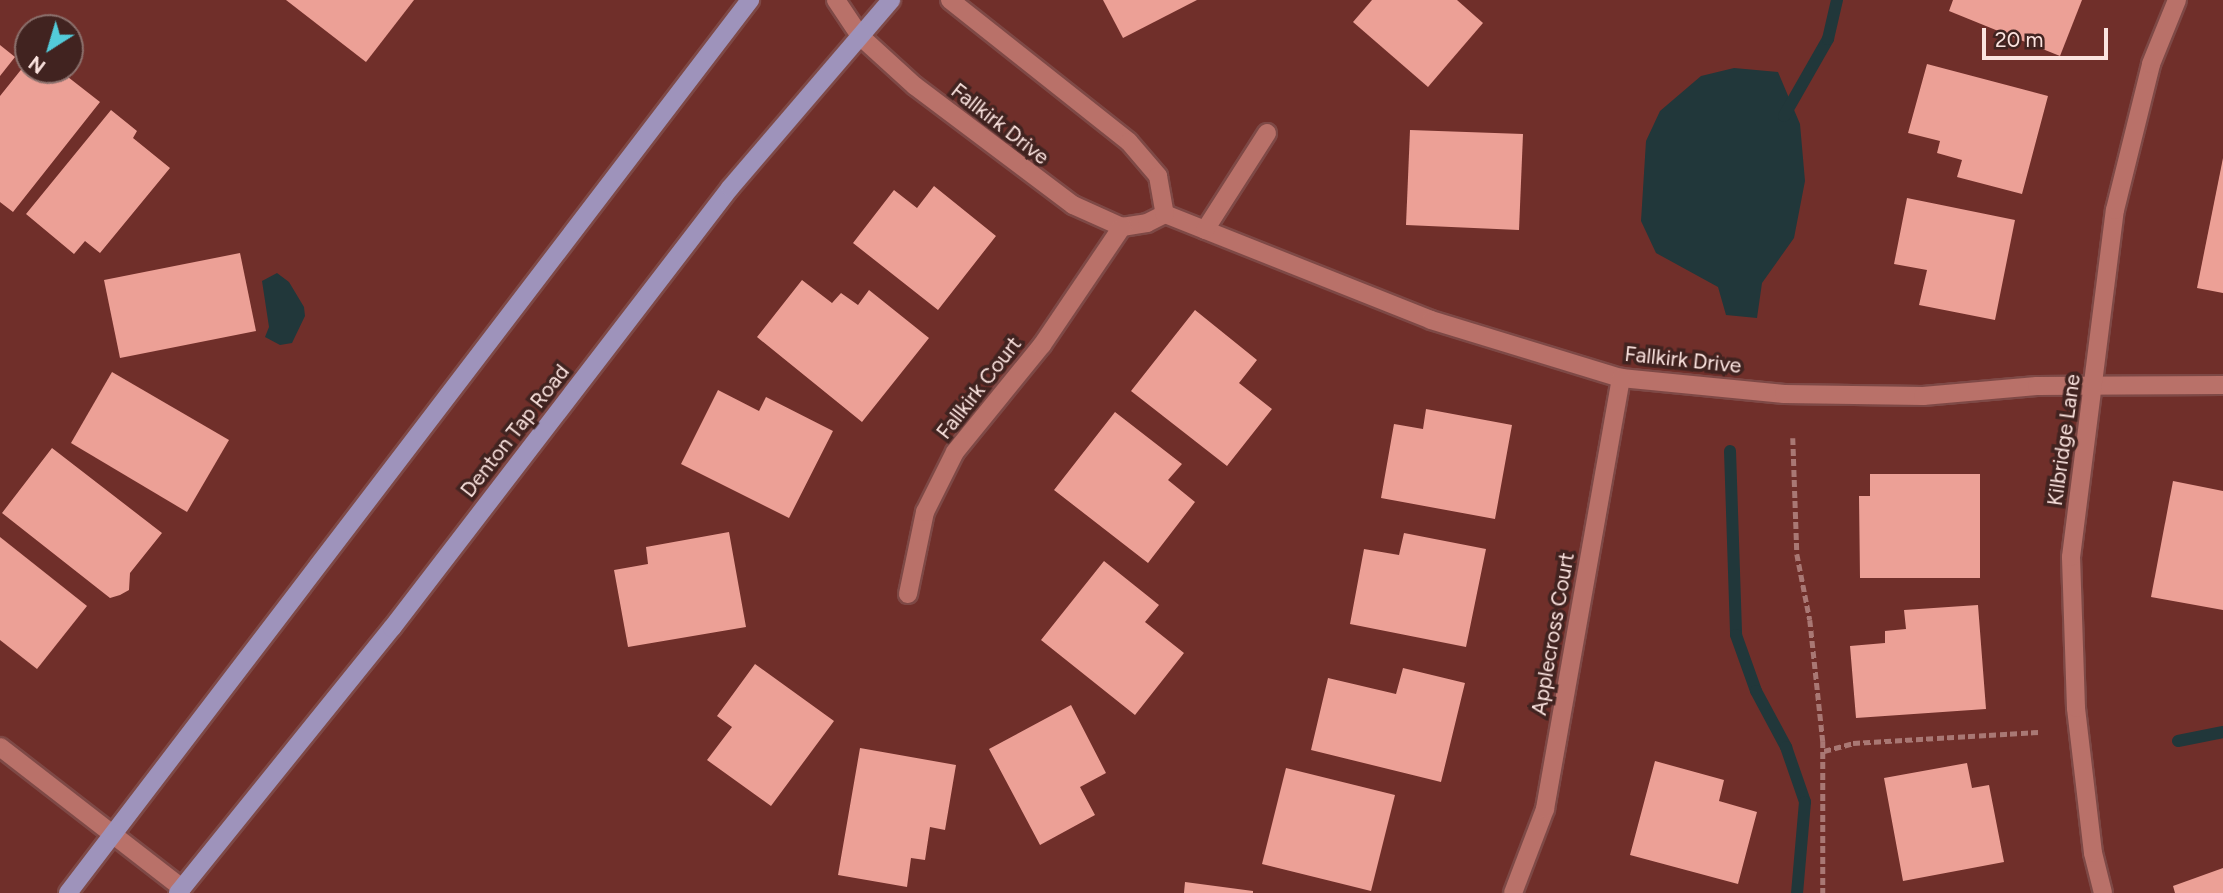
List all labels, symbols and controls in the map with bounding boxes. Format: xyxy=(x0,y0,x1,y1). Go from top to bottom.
north arrow xyxy=(14,14,84,84)
scale bar xyxy=(1985,14,2111,58)
text: 20 m xyxy=(1995,27,2043,52)
text: N xyxy=(24,51,50,78)
street label: Fallkirk Drive xyxy=(946,78,1054,170)
street label: Fallkirk Court xyxy=(931,332,1027,444)
street label: Fallkirk Drive xyxy=(1623,341,1743,379)
street label: Denton Tap Road xyxy=(455,360,575,502)
street label: Kilbridge Lane xyxy=(2042,373,2086,507)
street label: Applecross Court xyxy=(1526,551,1580,717)

